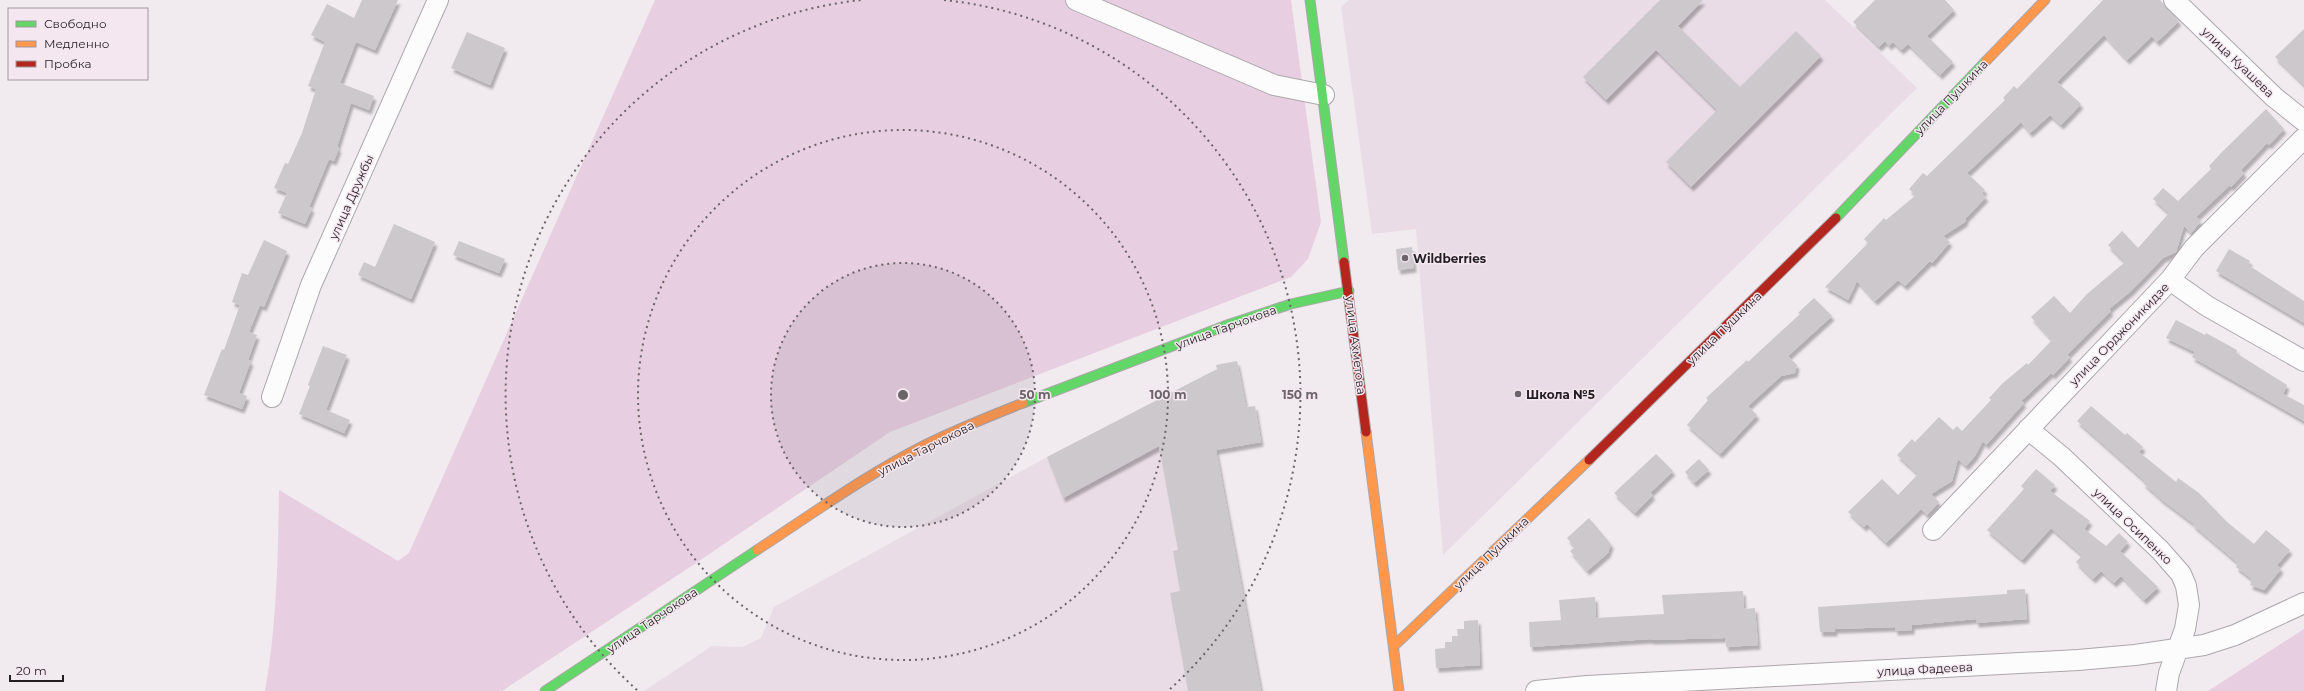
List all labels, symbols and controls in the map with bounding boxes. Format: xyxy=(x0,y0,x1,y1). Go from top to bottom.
legend xyxy=(8,8,148,80)
text: Свободно xyxy=(44,16,107,31)
street label: улица Куашева xyxy=(2198,23,2277,100)
text: Медленно xyxy=(44,36,110,51)
text: Пробка xyxy=(44,56,92,71)
street label: улица Пушкина xyxy=(1911,56,1991,138)
street label: улица Дружбы xyxy=(325,152,377,243)
place label: Wildberries xyxy=(1413,251,1487,266)
marker: Wildberries xyxy=(1400,253,1410,263)
street label: улица Орджоникидзе xyxy=(2065,279,2172,389)
street label: улица Пушкина xyxy=(1683,288,1765,368)
street label: улица Ахметова xyxy=(1342,294,1370,395)
street label: улица Тарчокова xyxy=(1173,302,1278,353)
text: 50 m xyxy=(1019,387,1051,402)
text: 100 m xyxy=(1150,387,1186,402)
text: 150 m xyxy=(1282,387,1318,402)
place label: Школа №5 xyxy=(1526,387,1595,402)
centre of rings xyxy=(896,388,910,402)
marker: Школа №5 xyxy=(1513,389,1523,399)
street label: улица Тарчокова xyxy=(874,417,977,479)
street label: улица Осипенко xyxy=(2090,484,2176,568)
street label: улица Пушкина xyxy=(1450,513,1532,593)
street label: улица Тарчокова xyxy=(603,584,700,656)
scale bar xyxy=(10,657,63,683)
street label: улица Фадеева xyxy=(1876,659,1973,679)
text: 20 m xyxy=(16,663,47,678)

